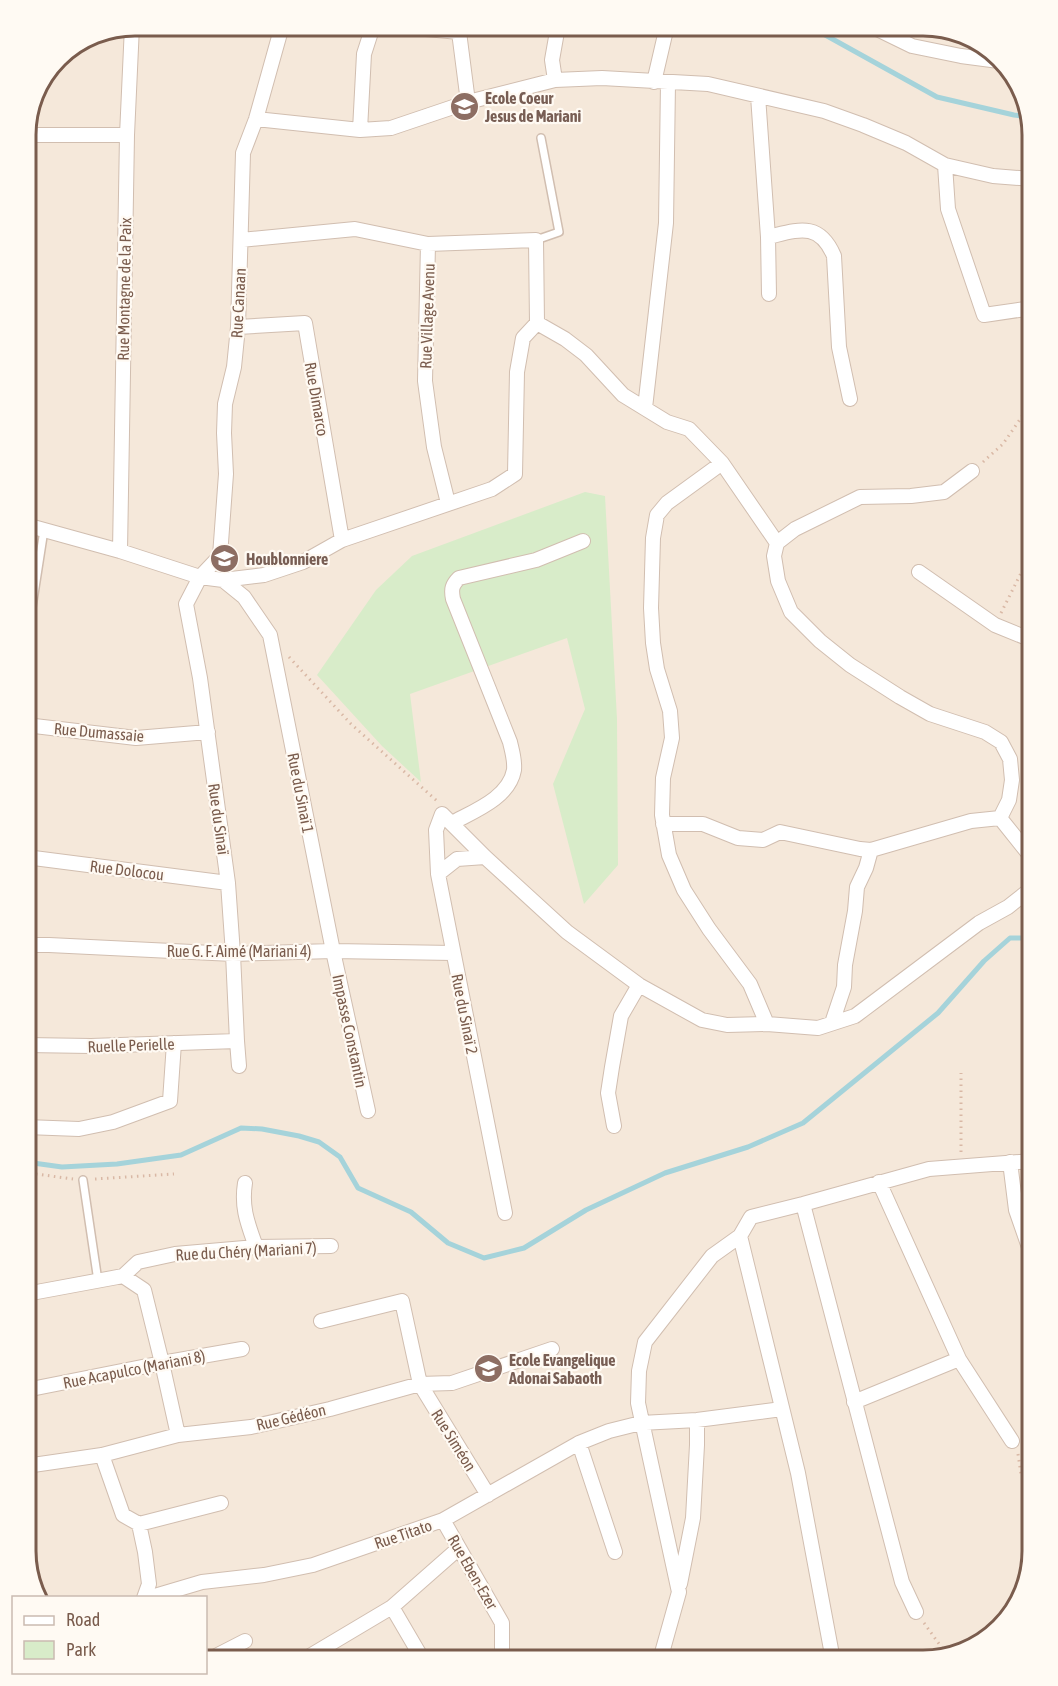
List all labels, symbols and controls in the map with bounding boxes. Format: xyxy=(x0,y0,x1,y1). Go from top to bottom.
place label: Ecole Coeur Jesus de Mariani xyxy=(484,89,581,125)
school or university icon: Ecole Coeur Jesus de Mariani xyxy=(448,91,480,123)
street label: Rue Montagne de la Paix xyxy=(114,217,135,361)
street label: Rue Village Avenu xyxy=(416,263,439,369)
street label: Rue Canaan xyxy=(227,267,249,339)
street label: Rue Dimarco xyxy=(302,361,332,437)
school or university icon: Houblonniere xyxy=(209,543,241,575)
place label: Houblonniere xyxy=(246,550,328,568)
street label: Rue Dumassaie xyxy=(53,719,145,745)
street label: Rue du Sinaï 1 xyxy=(284,751,318,835)
street label: Rue du Sinaï xyxy=(205,782,233,856)
street label: Rue Dolocou xyxy=(89,857,165,883)
street label: Rue G. F. Aimé (Mariani 4) xyxy=(167,942,312,961)
street label: Rue du Sinaï 2 xyxy=(448,972,482,1056)
street label: Impasse Constantin xyxy=(328,973,371,1090)
street label: Ruelle Perielle xyxy=(87,1034,175,1056)
street label: Rue du Chéry (Mariani 7) xyxy=(175,1238,317,1265)
street label: Rue Acapulco (Mariani 8) xyxy=(61,1346,207,1393)
place label: Ecole Evangelique Adonai Sabaoth xyxy=(508,1351,616,1387)
school or university icon: Ecole Evangelique Adonai Sabaoth xyxy=(472,1353,504,1385)
street label: Rue Gédéon xyxy=(254,1400,328,1434)
street label: Rue Siméon xyxy=(428,1406,480,1474)
street label: Rue Titato xyxy=(372,1516,434,1552)
street label: Rue Eben-Ezer xyxy=(444,1532,502,1613)
legend xyxy=(12,1596,207,1674)
text: Road xyxy=(66,1609,100,1630)
text: Park xyxy=(66,1639,96,1660)

